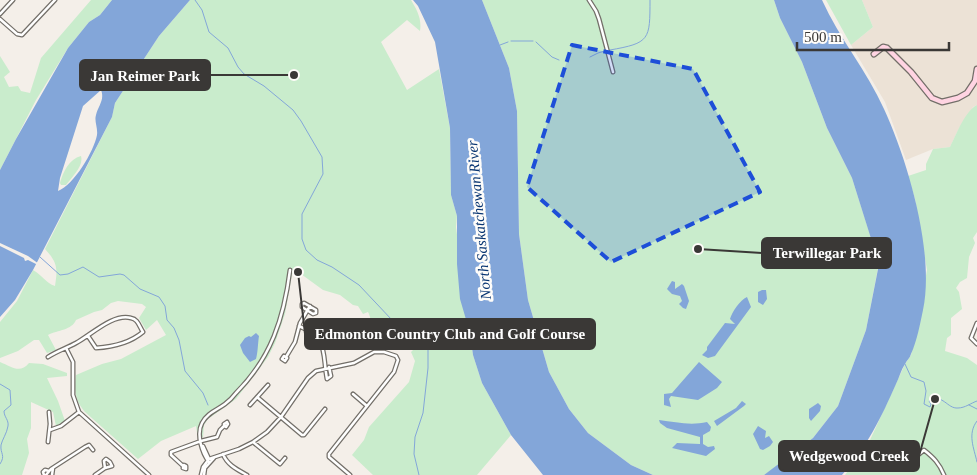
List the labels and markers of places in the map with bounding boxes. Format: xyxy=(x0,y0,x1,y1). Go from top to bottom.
callout: Jan Reimer Park xyxy=(80,60,210,90)
callout: Terwillegar Park xyxy=(762,238,891,268)
callout: Edmonton Country Club and Golf Course xyxy=(305,319,595,349)
callout: Wedgewood Creek xyxy=(779,441,919,471)

